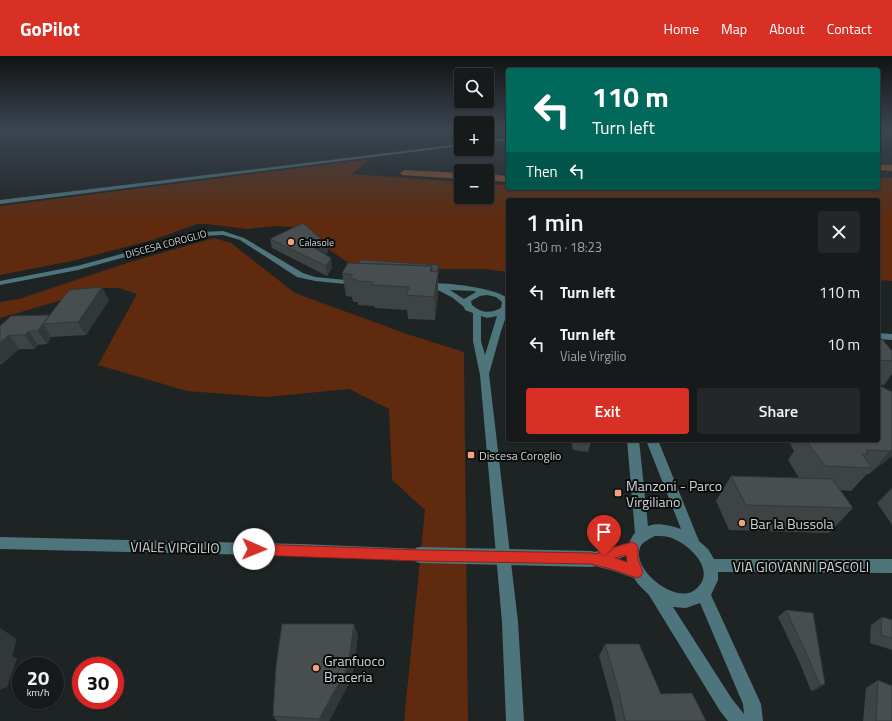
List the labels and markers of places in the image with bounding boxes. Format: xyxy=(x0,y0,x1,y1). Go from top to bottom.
place label: Calasole xyxy=(299,235,334,250)
marker: Calasole xyxy=(286,237,296,247)
place label: Discesa Coroglio xyxy=(479,446,561,465)
marker: Discesa Coroglio xyxy=(466,450,476,460)
place label: Manzoni - Parco Virgiliano xyxy=(626,475,722,512)
marker: Manzoni - Parco Virgiliano xyxy=(613,488,623,498)
place label: Bar la Bussola xyxy=(750,513,834,534)
pin xyxy=(587,515,621,556)
marker: Bar la Bussola xyxy=(737,518,747,528)
place label: Granfuoco Braceria xyxy=(324,650,385,687)
marker: Granfuoco Braceria xyxy=(311,663,321,673)

